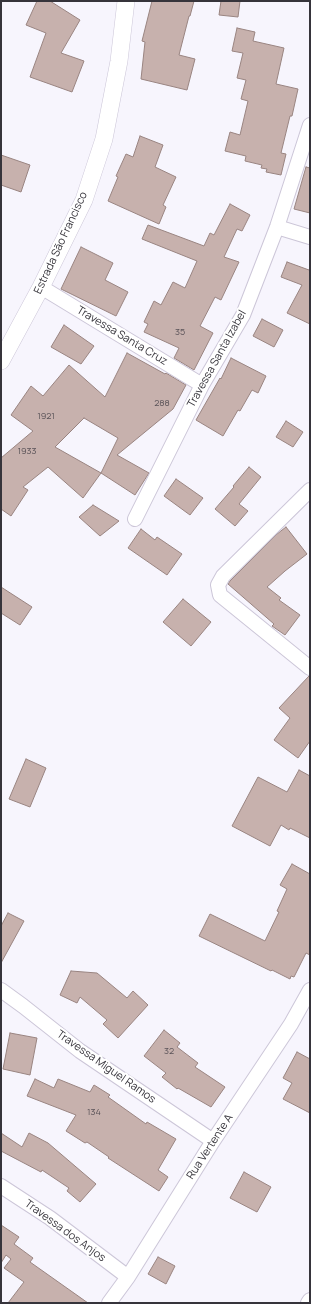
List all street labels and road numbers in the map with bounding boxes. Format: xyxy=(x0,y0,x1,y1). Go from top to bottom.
street label: Estrada São Francisco xyxy=(31,190,91,296)
street label: Travessa Santa Cruz xyxy=(74,304,170,368)
street label: Travessa Santa Izabel xyxy=(185,308,249,410)
street label: Travessa Miguel Ramos xyxy=(54,1028,158,1106)
street label: Rua Vertente A xyxy=(184,1112,236,1182)
street label: Travessa dos Anjos xyxy=(22,1197,108,1265)

